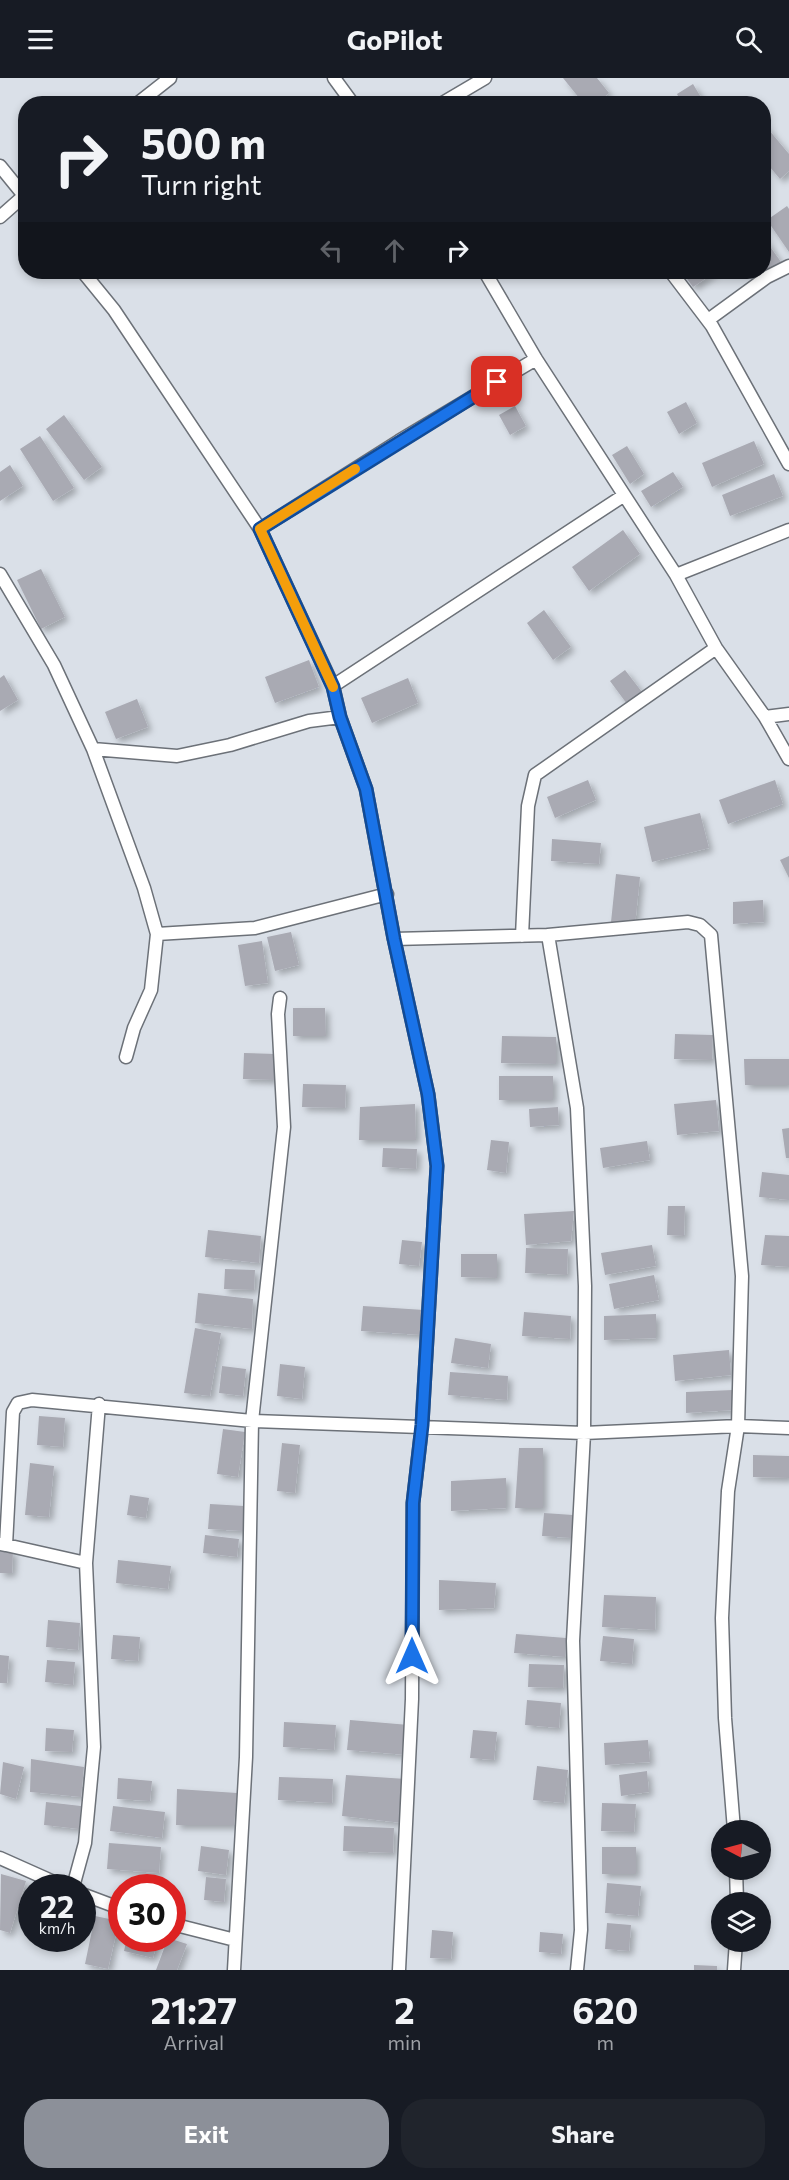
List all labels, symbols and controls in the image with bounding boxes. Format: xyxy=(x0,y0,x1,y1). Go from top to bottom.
icon: menu xyxy=(24,23,57,56)
text: GoPilot xyxy=(347,23,442,56)
icon: search xyxy=(732,23,765,56)
text: 500 m xyxy=(141,116,266,168)
icon: right xyxy=(42,120,120,198)
text: Turn right xyxy=(141,168,261,201)
icon: left xyxy=(315,234,348,267)
icon: ahead xyxy=(378,234,411,267)
icon: right xyxy=(441,234,474,267)
pin xyxy=(471,356,522,407)
icon: arrive xyxy=(480,365,513,398)
position arrow xyxy=(380,1624,444,1688)
north arrow xyxy=(711,1820,771,1880)
map controls xyxy=(711,1820,771,1952)
speed limit sign: 30 xyxy=(108,1874,186,1952)
text: 22 xyxy=(40,1887,74,1924)
button: layers xyxy=(711,1892,771,1952)
text: km/h xyxy=(39,1919,75,1937)
text: 21:27 xyxy=(151,1987,237,2031)
text: 2 xyxy=(394,1987,415,2031)
text: 620 xyxy=(572,1987,638,2031)
text: Arrival xyxy=(164,2030,224,2054)
text: min xyxy=(388,2030,422,2054)
text: m xyxy=(597,2030,614,2054)
button: Exit xyxy=(24,2099,389,2168)
button: Share xyxy=(401,2099,765,2168)

